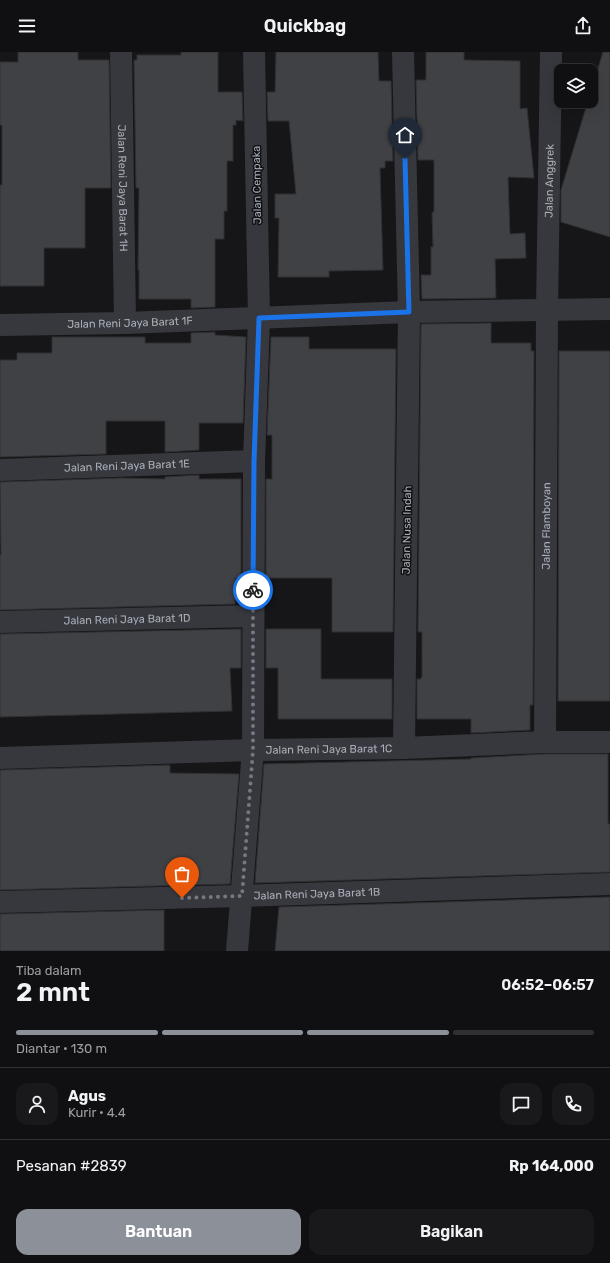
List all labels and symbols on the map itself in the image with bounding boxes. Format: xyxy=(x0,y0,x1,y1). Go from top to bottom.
pin xyxy=(388,118,422,159)
street label: Jalan Reni Jaya Barat 1H xyxy=(116,124,130,252)
street label: Jalan Anggrek xyxy=(542,144,556,218)
street label: Jalan Cempaka xyxy=(250,146,264,224)
street label: Jalan Reni Jaya Barat 1F xyxy=(67,314,193,330)
street label: Jalan Reni Jaya Barat 1E xyxy=(64,457,190,474)
street label: Jalan Flamboyan xyxy=(539,482,553,570)
street label: Jalan Nusa Indah xyxy=(400,486,414,574)
courier xyxy=(233,570,273,610)
street label: Jalan Reni Jaya Barat 1D xyxy=(63,611,191,627)
street label: Jalan Reni Jaya Barat 1C xyxy=(265,742,392,756)
pin xyxy=(165,857,199,898)
street label: Jalan Reni Jaya Barat 1B xyxy=(253,885,380,902)

